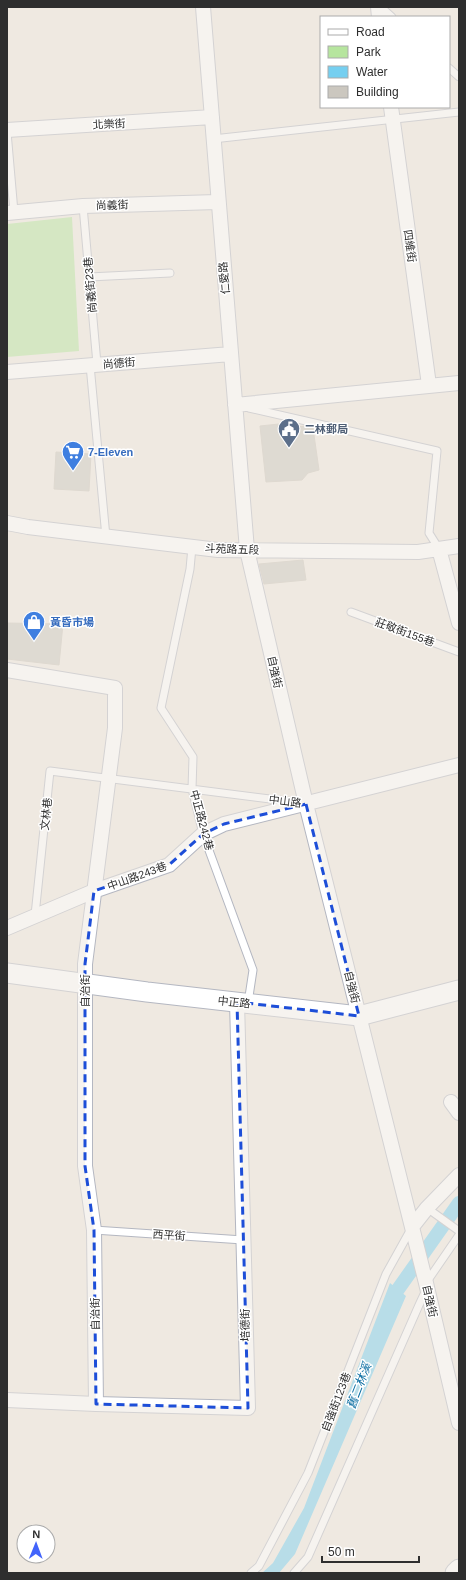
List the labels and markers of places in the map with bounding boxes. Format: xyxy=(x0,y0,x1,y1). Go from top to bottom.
public building icon: 二林郵局 xyxy=(276,416,302,449)
place label: 二林郵局 xyxy=(304,423,348,435)
supermarket icon: 7-Eleven xyxy=(60,439,86,472)
place label: 7-Eleven xyxy=(88,446,134,458)
shop icon: 黃昏市場 xyxy=(21,609,47,642)
place label: 黃昏市場 xyxy=(50,616,94,628)

